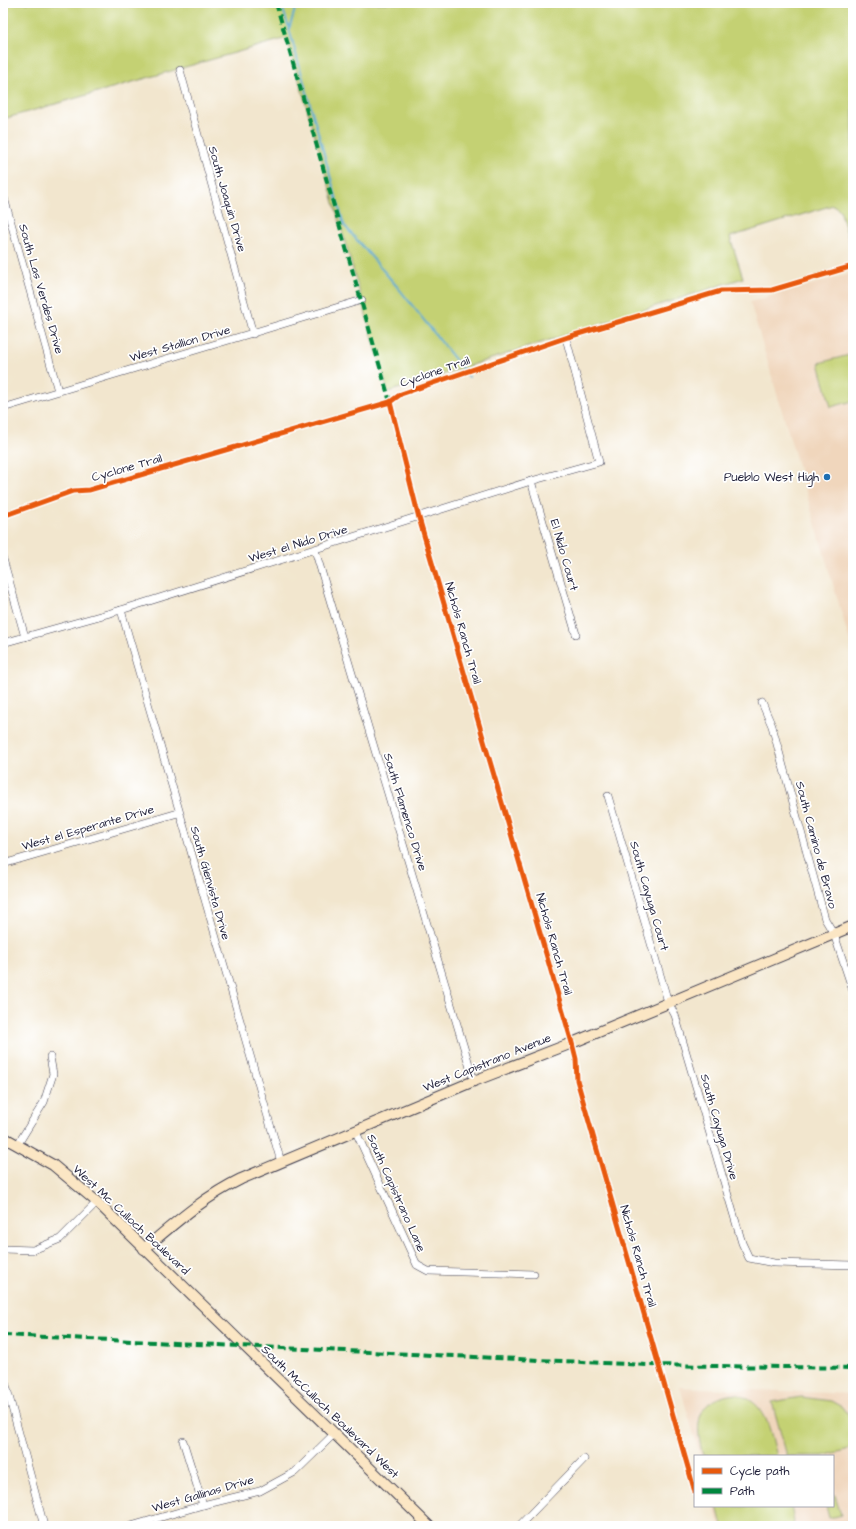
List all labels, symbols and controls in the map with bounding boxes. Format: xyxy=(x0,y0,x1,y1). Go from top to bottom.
street label: South Joaquin Drive xyxy=(204,144,250,254)
street label: South Las Verdes Drive xyxy=(14,222,68,356)
street label: West Stallion Drive xyxy=(128,321,233,367)
street label: Cyclone Trail xyxy=(398,352,472,393)
street label: Cyclone Trail xyxy=(90,450,165,487)
place label: Pueblo West High xyxy=(724,469,819,487)
marker: Pueblo West High xyxy=(822,472,832,482)
street label: El Nido Court xyxy=(546,517,582,593)
street label: West el Nido Drive xyxy=(246,521,350,567)
street label: Nichols Ranch Trail xyxy=(440,580,486,686)
street label: South Flamenco Drive xyxy=(379,751,431,873)
street label: South Camino de Bravo xyxy=(791,779,841,911)
street label: West el Esperante Drive xyxy=(20,801,157,855)
street label: South Glenvista Drive xyxy=(186,824,235,942)
street label: South Cayuga Court xyxy=(624,839,673,953)
street label: Nichols Ranch Trail xyxy=(531,891,577,997)
street label: West Capistrano Avenue xyxy=(420,1029,554,1096)
street label: South Cayuga Drive xyxy=(695,1072,742,1183)
street label: South Capistrano Lane xyxy=(362,1131,430,1255)
street label: West Mc Culloch Boulevard xyxy=(69,1161,193,1279)
street label: Nichols Ranch Trail xyxy=(615,1203,661,1309)
street label: South McCulloch Boulevard West xyxy=(257,1341,403,1483)
legend xyxy=(694,1455,834,1507)
text: Cycle path xyxy=(730,1463,789,1481)
street label: West Gallinas Drive xyxy=(150,1471,256,1517)
text: Path xyxy=(730,1483,755,1500)

